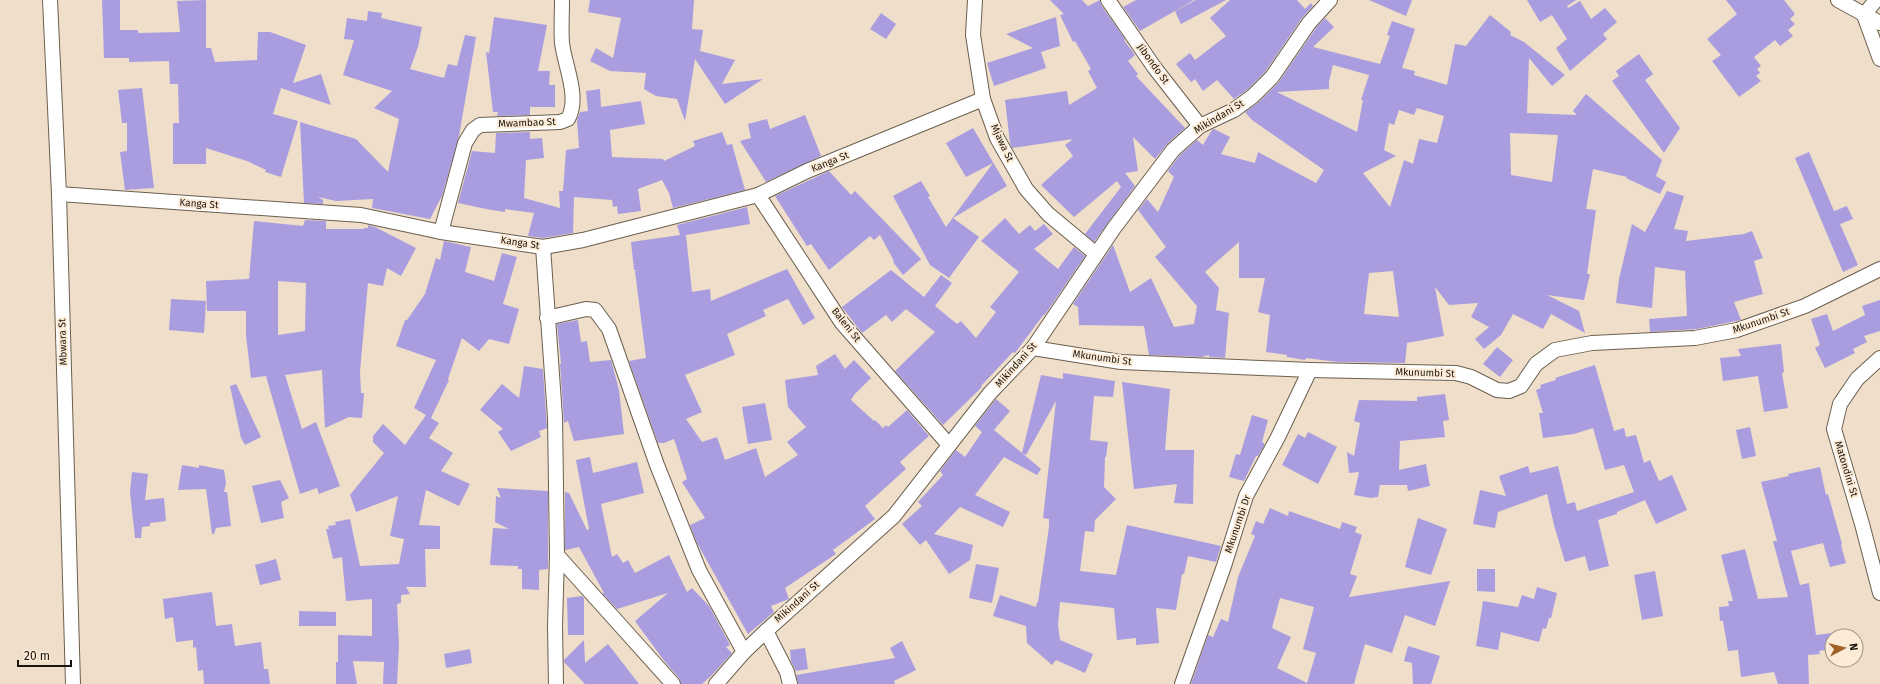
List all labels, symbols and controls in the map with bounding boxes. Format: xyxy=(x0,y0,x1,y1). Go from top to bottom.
street label: Jibondo St xyxy=(1134,41,1172,87)
street label: Mikindani St xyxy=(1192,97,1247,137)
street label: Mwambao St xyxy=(498,116,556,130)
street label: Mjawa St xyxy=(988,122,1016,164)
street label: Kanga St xyxy=(810,149,851,175)
street label: Kanga St xyxy=(179,197,219,211)
street label: Kanga St xyxy=(500,234,541,252)
street label: Baleni St xyxy=(829,305,863,345)
street label: Mkunumbi St xyxy=(1731,306,1791,336)
street label: Mbwara St xyxy=(56,318,70,366)
street label: Mikindani St xyxy=(993,340,1040,390)
street label: Mkunumbi St xyxy=(1072,348,1133,368)
street label: Mkunumbi St xyxy=(1395,366,1455,380)
street label: Matondini St xyxy=(1832,440,1860,499)
street label: Mkunumbi Dr xyxy=(1222,493,1254,555)
street label: Mikindani St xyxy=(772,578,822,625)
north arrow xyxy=(1824,628,1864,668)
scale bar xyxy=(18,642,71,668)
text: N xyxy=(1847,642,1860,651)
text: 20 m xyxy=(24,649,50,663)

